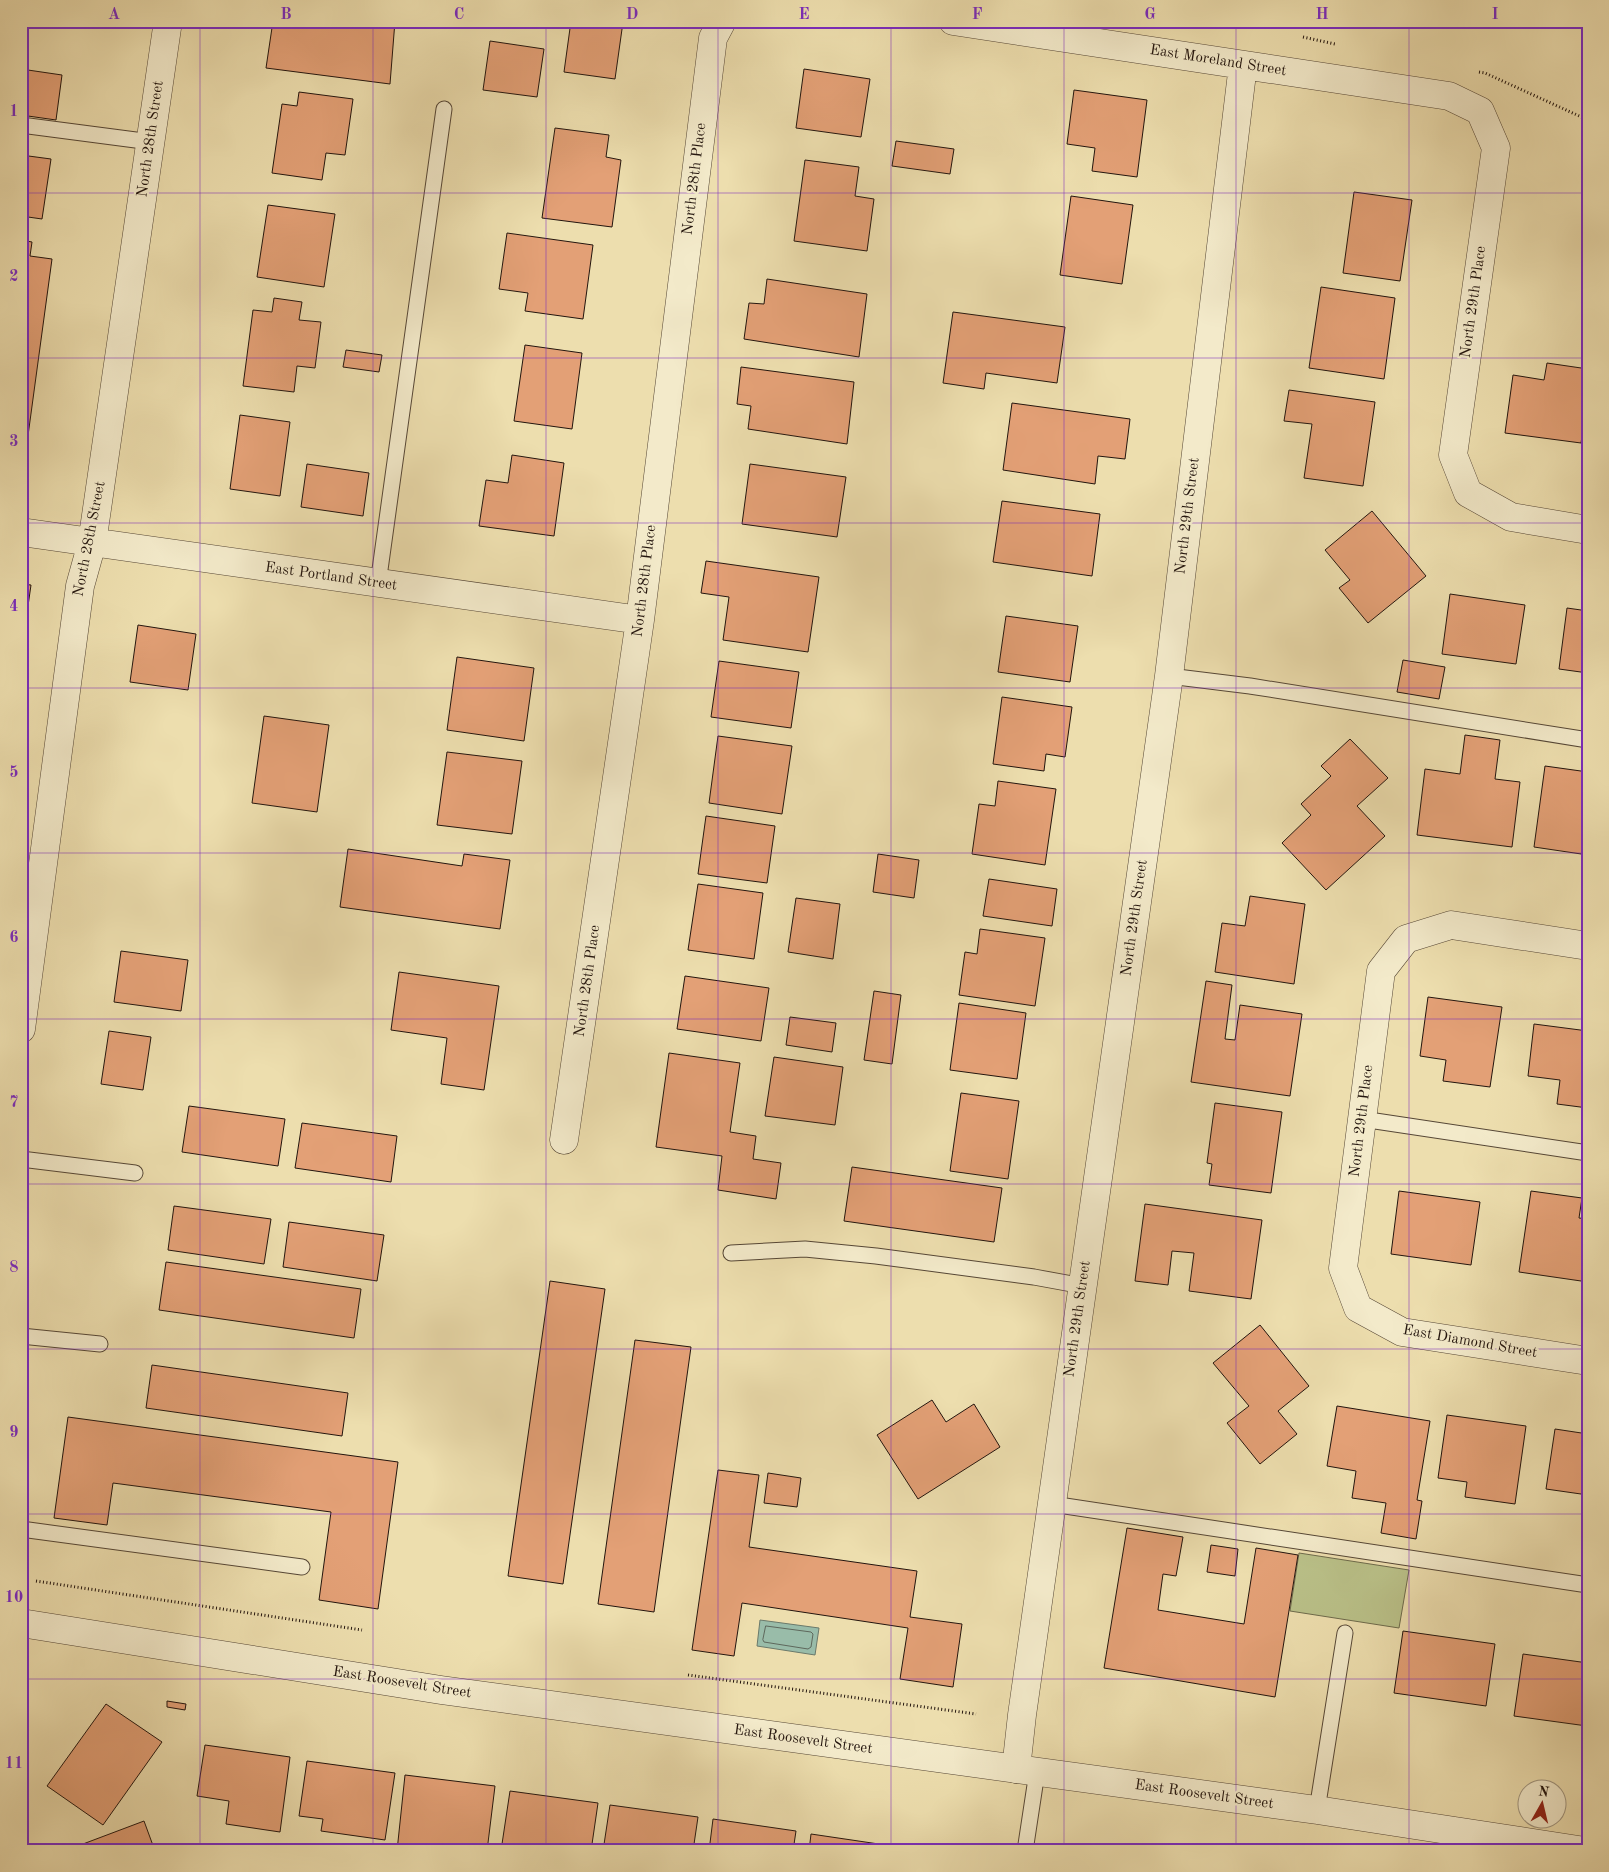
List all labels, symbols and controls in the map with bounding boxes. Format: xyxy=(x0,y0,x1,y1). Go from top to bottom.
text: A xyxy=(108,7,120,23)
text: B xyxy=(280,7,292,23)
text: C xyxy=(454,7,464,23)
text: D xyxy=(626,7,638,23)
text: E xyxy=(798,7,810,23)
text: F xyxy=(972,7,983,23)
text: G xyxy=(1144,7,1156,23)
text: H xyxy=(1315,7,1329,23)
text: I xyxy=(1491,7,1499,23)
street label: East Moreland Street xyxy=(1149,43,1287,79)
street label: North 28th Street xyxy=(135,80,167,198)
text: 1 xyxy=(9,104,19,120)
street label: North 28th Place xyxy=(681,122,709,236)
street label: North 29th Place xyxy=(1459,245,1489,359)
text: 2 xyxy=(9,269,19,285)
text: 3 xyxy=(9,434,19,450)
street label: North 29th Street xyxy=(1173,457,1203,575)
street label: North 28th Street xyxy=(71,480,109,598)
street label: North 28th Place xyxy=(631,524,659,638)
street label: East Portland Street xyxy=(264,560,398,594)
text: 4 xyxy=(9,599,19,615)
text: 5 xyxy=(9,765,19,781)
street label: North 29th Street xyxy=(1119,859,1151,977)
street label: North 28th Place xyxy=(573,924,603,1038)
text: 6 xyxy=(9,930,19,946)
street label: North 29th Place xyxy=(1348,1064,1376,1178)
text: 7 xyxy=(9,1095,19,1111)
text: 8 xyxy=(9,1260,19,1276)
street label: North 29th Street xyxy=(1062,1260,1094,1378)
street label: East Diamond Street xyxy=(1402,1323,1538,1361)
text: 9 xyxy=(9,1425,19,1441)
text: 10 xyxy=(5,1590,23,1606)
street label: East Roosevelt Street xyxy=(332,1665,472,1701)
street label: East Roosevelt Street xyxy=(733,1723,873,1757)
text: 11 xyxy=(5,1756,23,1772)
street label: East Roosevelt Street xyxy=(1134,1778,1274,1812)
north arrow xyxy=(1516,1780,1566,1830)
text: N xyxy=(1537,1784,1550,1800)

